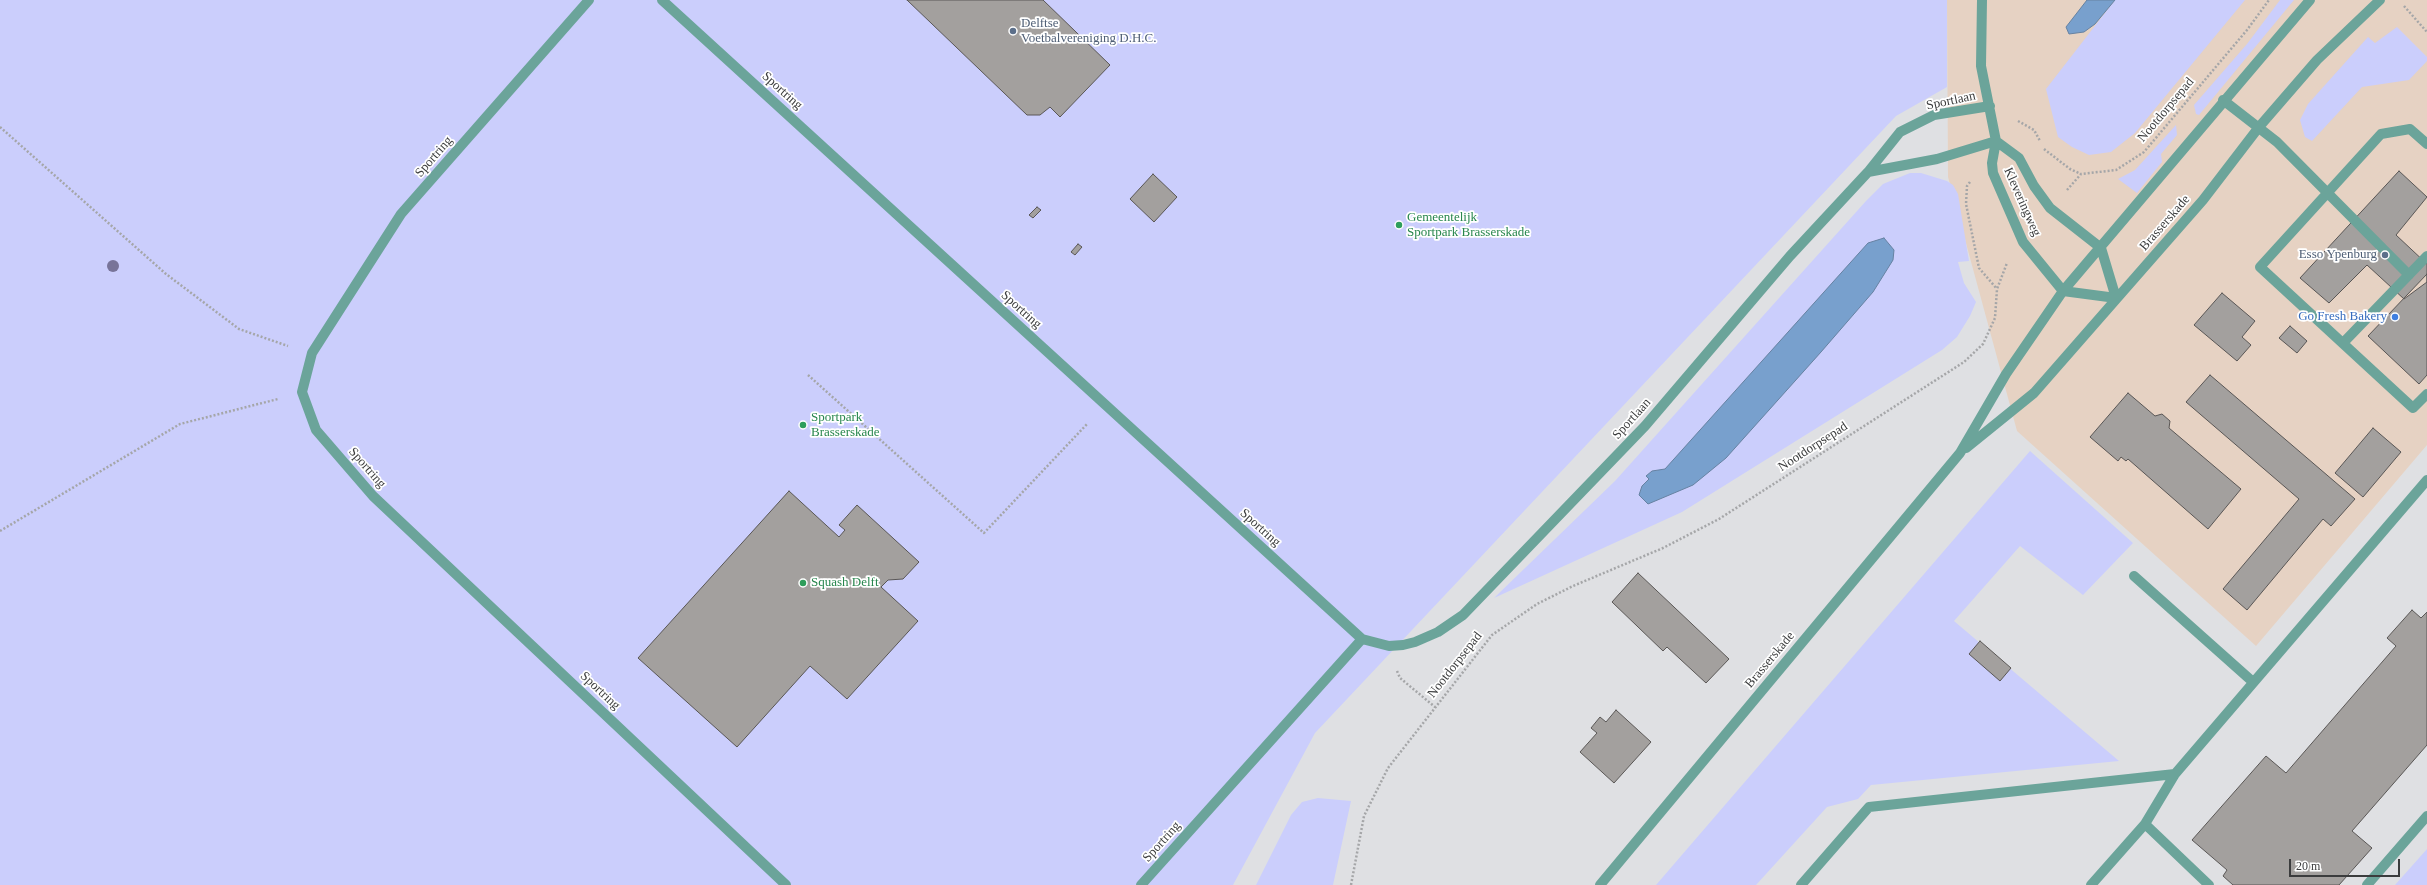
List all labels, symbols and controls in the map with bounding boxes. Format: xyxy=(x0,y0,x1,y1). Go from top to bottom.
place label: Delftse Voetbalvereniging D.H.C. xyxy=(1021,16,1157,47)
marker: Delftse Voetbalvereniging D.H.C. xyxy=(1008,26,1018,36)
street label: Sportring xyxy=(759,69,805,113)
street label: Nootdorpsepad xyxy=(2134,75,2198,145)
street label: Sportlaan xyxy=(1925,88,1977,114)
street label: Sportring xyxy=(412,133,456,181)
street label: Kleveringweg xyxy=(2000,165,2044,239)
street label: Brasserskade xyxy=(2137,192,2193,254)
place label: Gemeentelijk Sportpark Brasserskade xyxy=(1407,210,1530,241)
marker: Gemeentelijk Sportpark Brasserskade xyxy=(1394,220,1404,230)
place label: Esso Ypenburg xyxy=(2299,247,2377,263)
marker: Esso Ypenburg xyxy=(2380,250,2390,260)
street label: Sportring xyxy=(998,288,1044,332)
place label: Go Fresh Bakery xyxy=(2298,309,2387,325)
marker: Go Fresh Bakery xyxy=(2390,312,2400,322)
street label: Sportlaan xyxy=(1610,395,1654,443)
place label: Sportpark Brasserskade xyxy=(811,410,880,441)
street label: Nootdorpsepad xyxy=(1775,419,1851,475)
marker: Sportpark Brasserskade xyxy=(798,420,808,430)
street label: Sportring xyxy=(345,444,389,492)
street label: Sportring xyxy=(1237,506,1283,550)
place label: Squash Delft xyxy=(811,575,879,591)
marker: Squash Delft xyxy=(798,578,808,588)
street label: Nootdorpsepad xyxy=(1424,629,1486,701)
street label: Brasserskade xyxy=(1742,629,1798,691)
street label: Sportring xyxy=(577,669,623,713)
street label: Sportring xyxy=(1140,819,1184,865)
scale bar xyxy=(2291,851,2402,877)
text: 20 m xyxy=(2296,859,2320,873)

